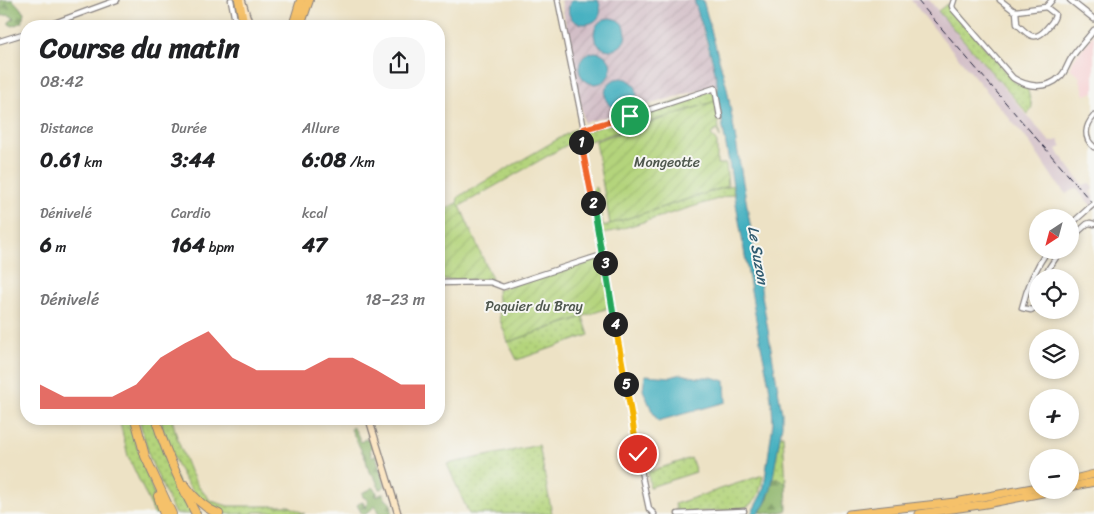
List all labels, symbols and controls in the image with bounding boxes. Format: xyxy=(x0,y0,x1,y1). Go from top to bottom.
text: Course du matin xyxy=(40,23,240,72)
button: share xyxy=(373,37,425,89)
text: 08:42 xyxy=(40,67,84,96)
pin xyxy=(609,95,651,137)
icon: arrive xyxy=(616,102,644,130)
text: Distance xyxy=(40,116,93,141)
text: Durée xyxy=(171,116,207,141)
text: Allure xyxy=(302,116,340,141)
pin: 1 xyxy=(568,130,594,154)
text: 1 xyxy=(578,130,585,155)
text: 0.61 xyxy=(40,141,81,179)
text: 3:44 xyxy=(171,141,215,179)
text: 6:08 xyxy=(302,141,346,179)
text: km xyxy=(81,150,102,175)
text: /km xyxy=(346,150,375,175)
park label: Mongeotte xyxy=(634,150,700,175)
pin: 2 xyxy=(580,190,606,216)
text: 2 xyxy=(589,191,598,216)
text: Dénivelé xyxy=(40,201,92,226)
text: Cardio xyxy=(171,201,211,226)
text: kcal xyxy=(302,201,327,226)
north arrow xyxy=(1029,209,1079,259)
map controls xyxy=(1029,209,1079,499)
water label: Le Suzon xyxy=(740,224,776,288)
text: 6 xyxy=(40,226,52,264)
text: 164 xyxy=(171,226,205,264)
text: 47 xyxy=(302,226,327,264)
text: m xyxy=(52,235,66,260)
text: bpm xyxy=(205,235,235,260)
pin: 3 xyxy=(592,250,618,276)
text: 3 xyxy=(602,251,609,276)
button: locate xyxy=(1029,269,1079,319)
text: Dénivelé xyxy=(40,285,99,314)
text: 18–23 m xyxy=(365,285,425,314)
park label: Paquier du Bray xyxy=(485,294,584,319)
pin: 4 xyxy=(602,312,628,336)
text: 4 xyxy=(611,312,620,337)
button: layers xyxy=(1029,329,1079,379)
pin: 5 xyxy=(614,372,638,396)
text: 5 xyxy=(622,372,631,397)
button: + xyxy=(1029,389,1079,439)
pin xyxy=(617,433,659,475)
icon: check xyxy=(624,440,652,468)
button: − xyxy=(1029,449,1079,499)

